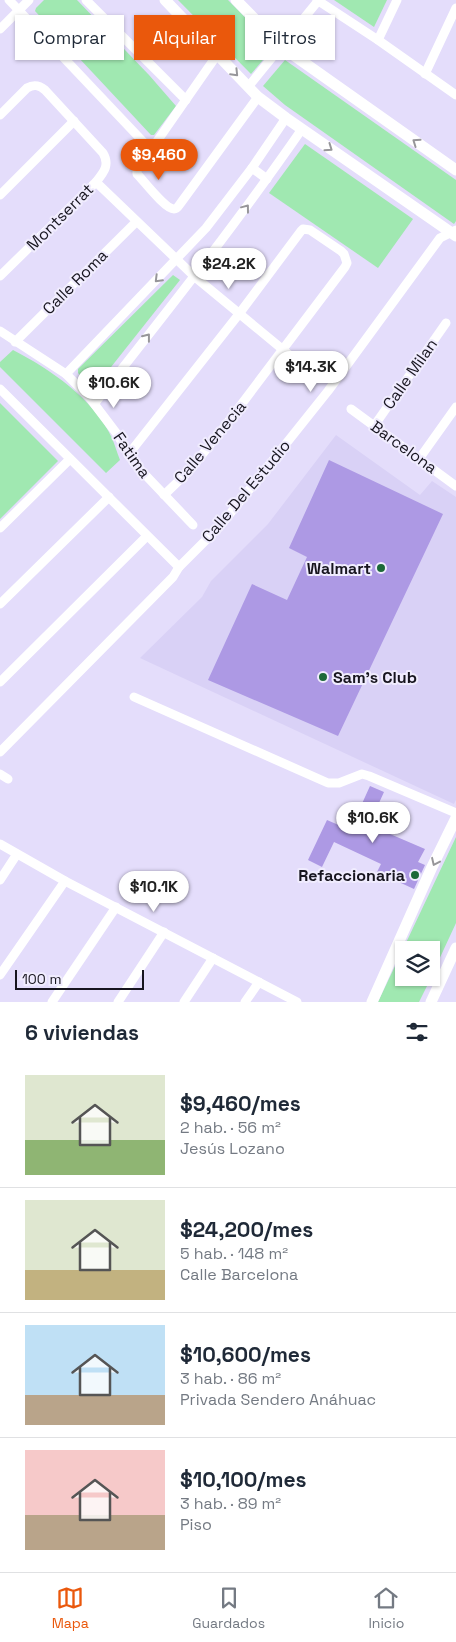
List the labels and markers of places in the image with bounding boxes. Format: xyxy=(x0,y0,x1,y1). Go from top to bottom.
pin: $9,460 xyxy=(118,138,200,181)
pin: $24.2K xyxy=(188,248,270,290)
pin: $14.3K xyxy=(270,350,352,393)
pin: $10.6K xyxy=(73,366,155,409)
place label: Walmart xyxy=(307,558,371,579)
marker: Walmart xyxy=(375,562,387,574)
place label: Sam's Club xyxy=(333,667,417,688)
marker: Sam's Club xyxy=(317,671,329,683)
pin: $10.6K xyxy=(332,802,414,844)
place label: Refaccionaria xyxy=(298,865,405,886)
marker: Refaccionaria xyxy=(409,869,421,881)
pin: $10.1K xyxy=(113,870,195,913)

